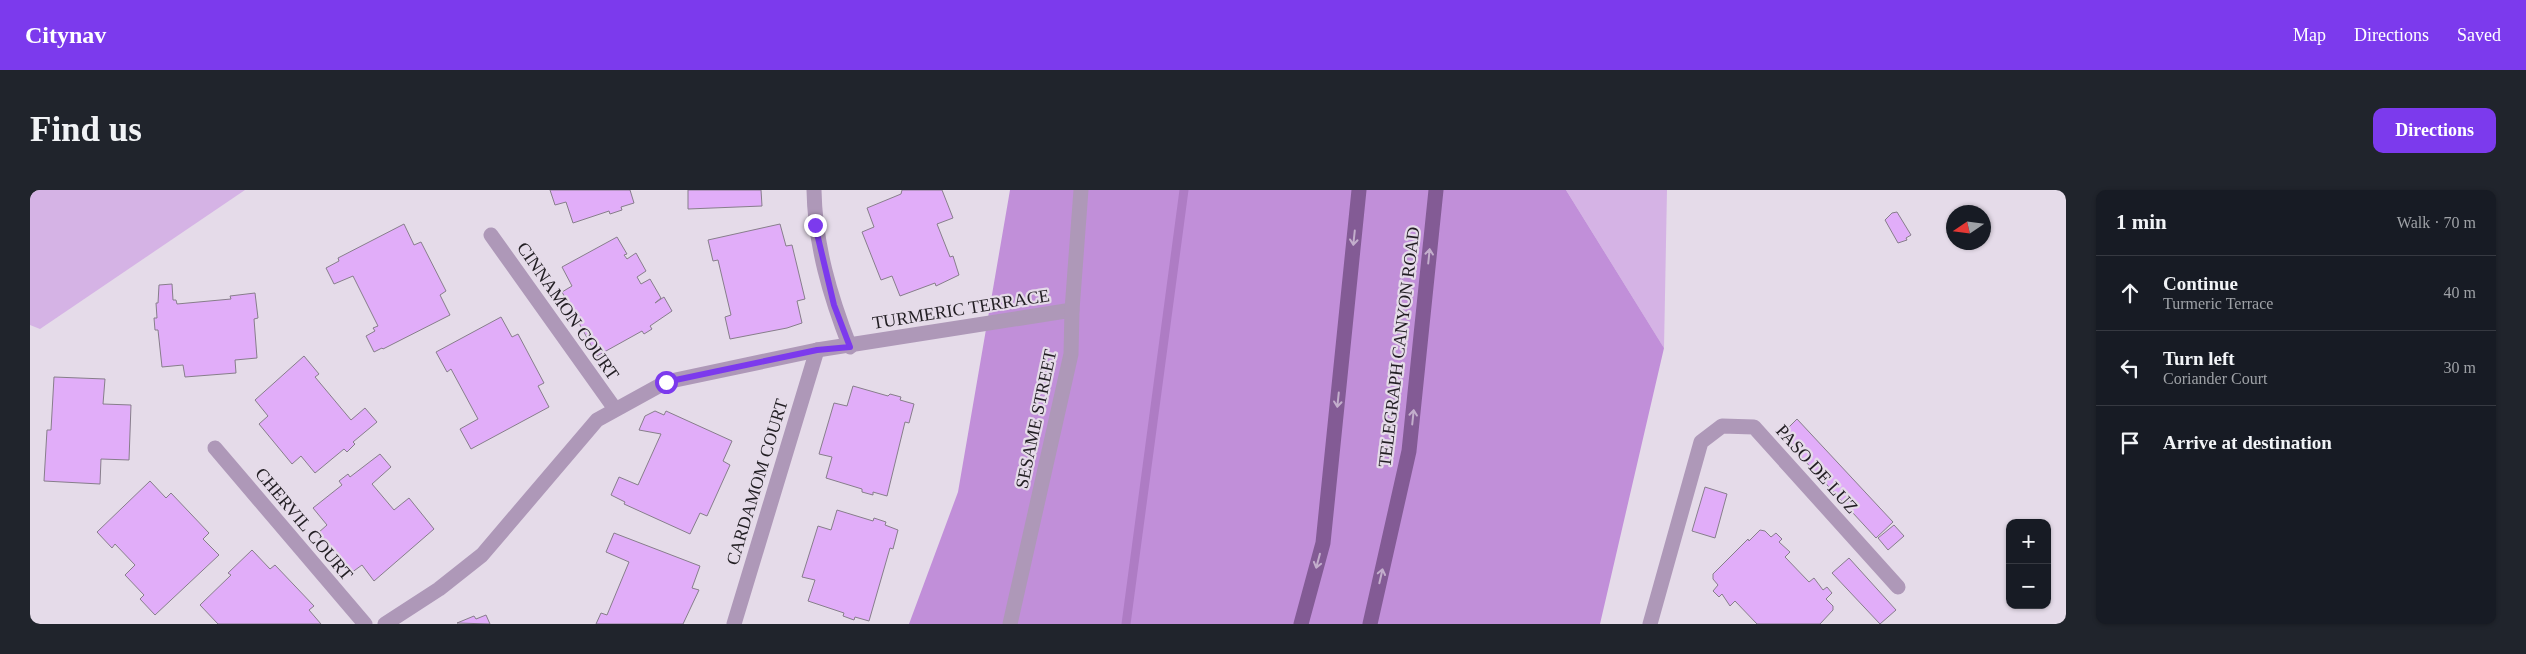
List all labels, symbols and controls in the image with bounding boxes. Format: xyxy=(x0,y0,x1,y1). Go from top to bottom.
text: Citynav xyxy=(25,22,106,48)
text: Map xyxy=(2293,25,2326,45)
text: Directions xyxy=(2354,25,2429,45)
text: Saved xyxy=(2457,25,2501,45)
button: Directions xyxy=(2373,108,2496,153)
text: Find us xyxy=(30,110,142,149)
north arrow xyxy=(1946,205,1991,250)
text: 1 min xyxy=(2116,210,2167,234)
route end xyxy=(804,214,827,237)
text: Walk · 70 m xyxy=(2397,214,2476,231)
street label: TELEGRAPH CANYON ROAD xyxy=(1374,226,1424,468)
one-way arrow xyxy=(1349,230,1359,246)
street label: CINNAMON COURT xyxy=(513,238,623,384)
one-way arrow xyxy=(1425,248,1434,264)
text: Continue xyxy=(2163,273,2238,294)
icon: ahead xyxy=(2116,279,2144,307)
text: 40 m xyxy=(2444,284,2476,301)
street label: TURMERIC TERRACE xyxy=(871,285,1051,333)
text: Turmeric Terrace xyxy=(2163,295,2273,312)
street label: SESAME STREET xyxy=(1012,348,1060,490)
text: Turn left xyxy=(2163,348,2235,369)
icon: left xyxy=(2116,354,2144,382)
text: 30 m xyxy=(2444,359,2476,376)
text: Coriander Court xyxy=(2163,370,2267,387)
route start xyxy=(655,371,678,394)
one-way arrow xyxy=(1333,392,1343,408)
street label: CARDAMOM COURT xyxy=(722,397,792,567)
one-way arrow xyxy=(1408,410,1418,426)
street label: PASO DE LUZ xyxy=(1772,421,1862,517)
icon: arrive xyxy=(2116,429,2144,457)
text: Arrive at destination xyxy=(2163,432,2332,453)
street label: CHERVIL COURT xyxy=(251,464,357,584)
map controls xyxy=(2006,519,2051,609)
button: + xyxy=(2006,519,2051,564)
one-way arrow xyxy=(1313,553,1323,569)
button: − xyxy=(2006,564,2051,609)
one-way arrow xyxy=(1377,569,1386,585)

